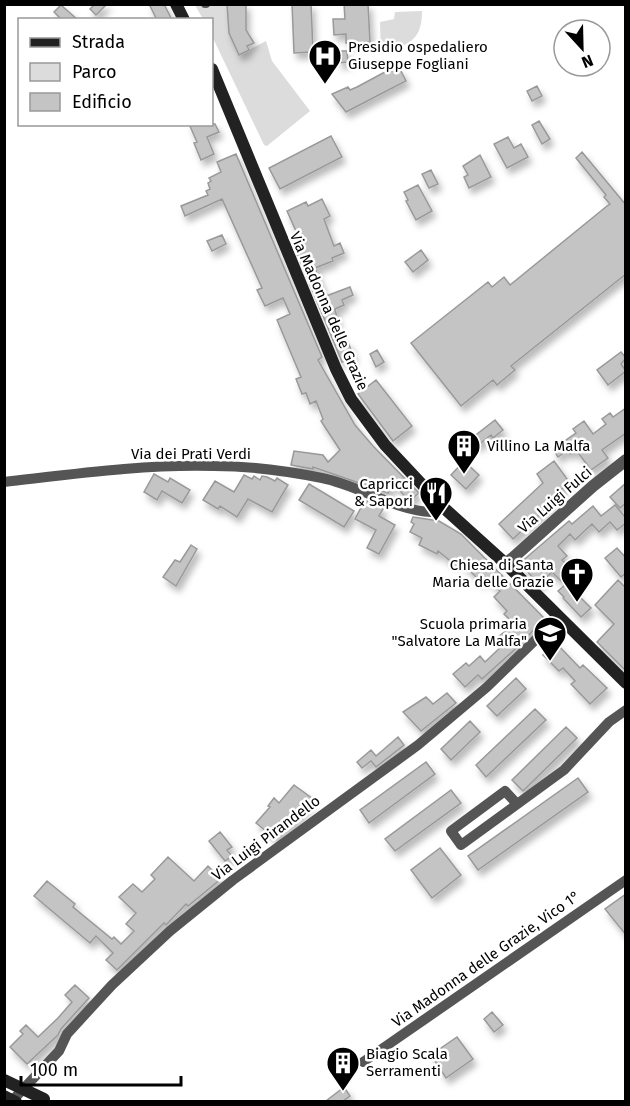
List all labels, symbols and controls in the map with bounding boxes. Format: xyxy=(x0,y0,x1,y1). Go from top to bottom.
legend xyxy=(18,18,213,126)
north arrow xyxy=(552,18,612,78)
text: Strada xyxy=(72,31,125,53)
hospital icon: Presidio ospedaliero Giuseppe Fogliani xyxy=(307,38,343,85)
place label: Presidio ospedaliero Giuseppe Fogliani xyxy=(348,38,488,73)
text: N xyxy=(579,51,596,72)
text: Parco xyxy=(72,61,116,83)
text: Edificio xyxy=(72,91,132,113)
street label: Via Madonna delle Grazie xyxy=(286,229,372,393)
building icon: Villino La Malfa xyxy=(446,428,482,475)
place label: Villino La Malfa xyxy=(487,437,591,455)
street label: Via dei Prati Verdi xyxy=(131,445,251,463)
street label: Via Luigi Fulci xyxy=(514,463,596,537)
place label: Capricci & Sapori xyxy=(354,475,413,510)
restaurant icon: Capricci & Sapori xyxy=(418,475,454,522)
place label: Chiesa di Santa Maria delle Grazie xyxy=(432,556,554,591)
church icon: Chiesa di Santa Maria delle Grazie xyxy=(559,556,595,603)
place label: Scuola primaria "Salvatore La Malfa" xyxy=(392,615,527,650)
school or university icon: Scuola primaria "Salvatore La Malfa" xyxy=(532,615,568,662)
street label: Via Luigi Pirandello xyxy=(208,791,324,885)
street label: Via Madonna delle Grazie, Vico 1° xyxy=(388,887,584,1031)
building icon: Biagio Scala Serramenti xyxy=(325,1045,361,1092)
place label: Biagio Scala Serramenti xyxy=(366,1045,448,1080)
scale bar xyxy=(21,1049,182,1087)
text: 100 m xyxy=(30,1059,78,1081)

